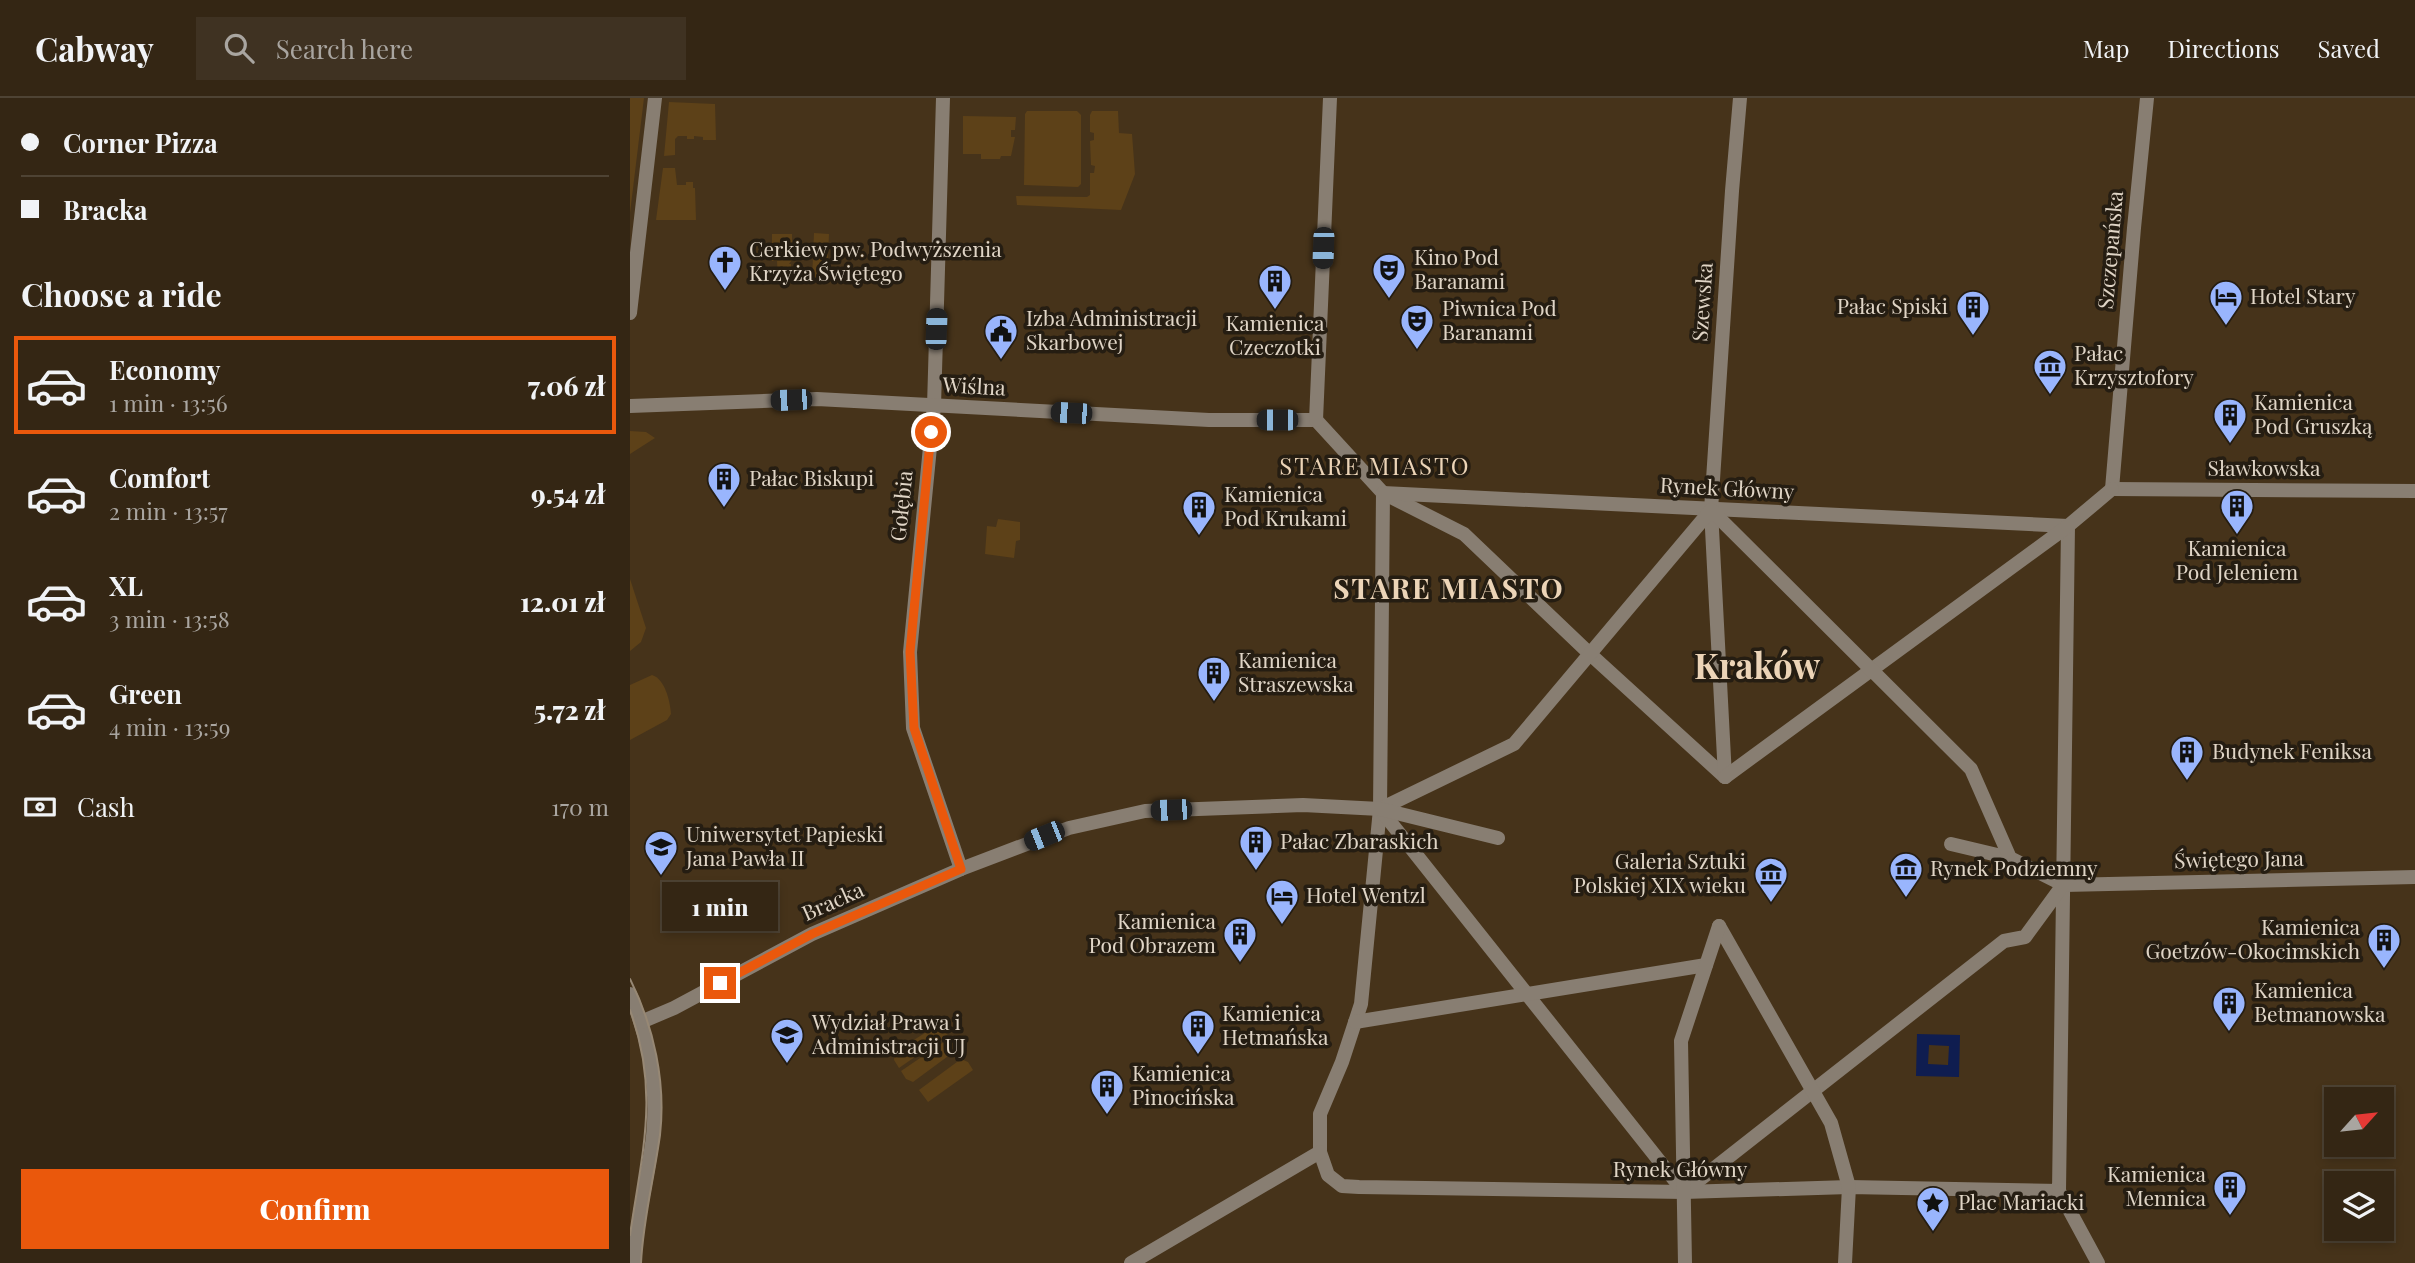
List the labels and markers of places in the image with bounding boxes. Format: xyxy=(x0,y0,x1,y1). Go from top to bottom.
place label: Cerkiew pw. Podwyższenia Krzyża Świętego xyxy=(749,234,1002,286)
place label: Kino Pod Baranami xyxy=(1414,242,1505,294)
church icon: Cerkiew pw. Podwyższenia Krzyża Świętego xyxy=(706,243,744,292)
theatre icon: Kino Pod Baranami xyxy=(1370,251,1408,300)
building icon: Kamienica Czeczotki xyxy=(1256,262,1294,311)
hotel icon: Hotel Stary xyxy=(2207,278,2245,327)
place label: Hotel Stary xyxy=(2250,281,2356,309)
building icon: Pałac Spiski xyxy=(1954,288,1992,337)
place label: Pałac Spiski xyxy=(1837,291,1948,319)
place label: Piwnica Pod Baranami xyxy=(1442,293,1557,345)
theatre icon: Piwnica Pod Baranami xyxy=(1398,302,1436,351)
place label: Izba Administracji Skarbowej xyxy=(1026,303,1197,355)
place label: Kamienica Czeczotki xyxy=(1226,308,1325,360)
public building icon: Izba Administracji Skarbowej xyxy=(982,312,1020,361)
place label: Pałac Krzysztofory xyxy=(2074,338,2194,390)
museum icon: Pałac Krzysztofory xyxy=(2031,347,2069,396)
place label: Kamienica Pod Gruszką xyxy=(2254,387,2373,439)
building icon: Kamienica Pod Gruszką xyxy=(2211,396,2249,445)
building icon: Pałac Biskupi xyxy=(705,460,743,509)
place label: Pałac Biskupi xyxy=(749,463,874,491)
place label: Kamienica Pod Krukami xyxy=(1224,479,1347,531)
building icon: Kamienica Pod Jeleniem xyxy=(2218,487,2256,536)
building icon: Kamienica Pod Krukami xyxy=(1180,488,1218,537)
place label: Kamienica Pod Jeleniem xyxy=(2176,533,2299,585)
place label: Kamienica Straszewska xyxy=(1238,645,1354,697)
building icon: Kamienica Straszewska xyxy=(1195,654,1233,703)
building icon: Budynek Feniksa xyxy=(2168,733,2206,782)
place label: Budynek Feniksa xyxy=(2212,736,2372,764)
place label: Uniwersytet Papieski Jana Pawła II xyxy=(685,819,884,871)
building icon: Pałac Zbaraskich xyxy=(1237,823,1275,872)
place label: Pałac Zbaraskich xyxy=(1280,826,1439,854)
school or university icon: Uniwersytet Papieski Jana Pawła II xyxy=(642,828,680,877)
place label: Galeria Sztuki Polskiej XIX wieku xyxy=(1574,846,1746,898)
museum icon: Rynek Podziemny xyxy=(1887,850,1925,899)
place label: Rynek Podziemny xyxy=(1930,853,2098,881)
museum icon: Galeria Sztuki Polskiej XIX wieku xyxy=(1752,855,1790,904)
hotel icon: Hotel Wentzl xyxy=(1263,877,1301,926)
place label: Hotel Wentzl xyxy=(1306,880,1426,908)
place label: Kamienica Pod Obrazem xyxy=(1089,906,1217,958)
place label: Kamienica Goetzów-Okocimskich xyxy=(2146,912,2361,964)
building icon: Kamienica Pod Obrazem xyxy=(1221,915,1259,964)
building icon: Kamienica Goetzów-Okocimskich xyxy=(2365,921,2403,970)
place label: Kamienica Betmanowska xyxy=(2254,975,2386,1027)
building icon: Kamienica Betmanowska xyxy=(2210,984,2248,1033)
place label: Kamienica Hetmańska xyxy=(1222,998,1329,1050)
place label: Wydział Prawa i Administracji UJ xyxy=(811,1007,966,1059)
building icon: Kamienica Hetmańska xyxy=(1179,1007,1217,1056)
school or university icon: Wydział Prawa i Administracji UJ xyxy=(768,1016,806,1065)
place label: Kamienica Pinocińska xyxy=(1132,1058,1235,1110)
building icon: Kamienica Pinocińska xyxy=(1088,1067,1126,1116)
place label: Kamienica Mennica xyxy=(2107,1159,2207,1211)
building icon: Kamienica Mennica xyxy=(2211,1168,2249,1217)
place icon: Plac Mariacki xyxy=(1914,1184,1952,1233)
place label: Plac Mariacki xyxy=(1958,1187,2085,1215)

